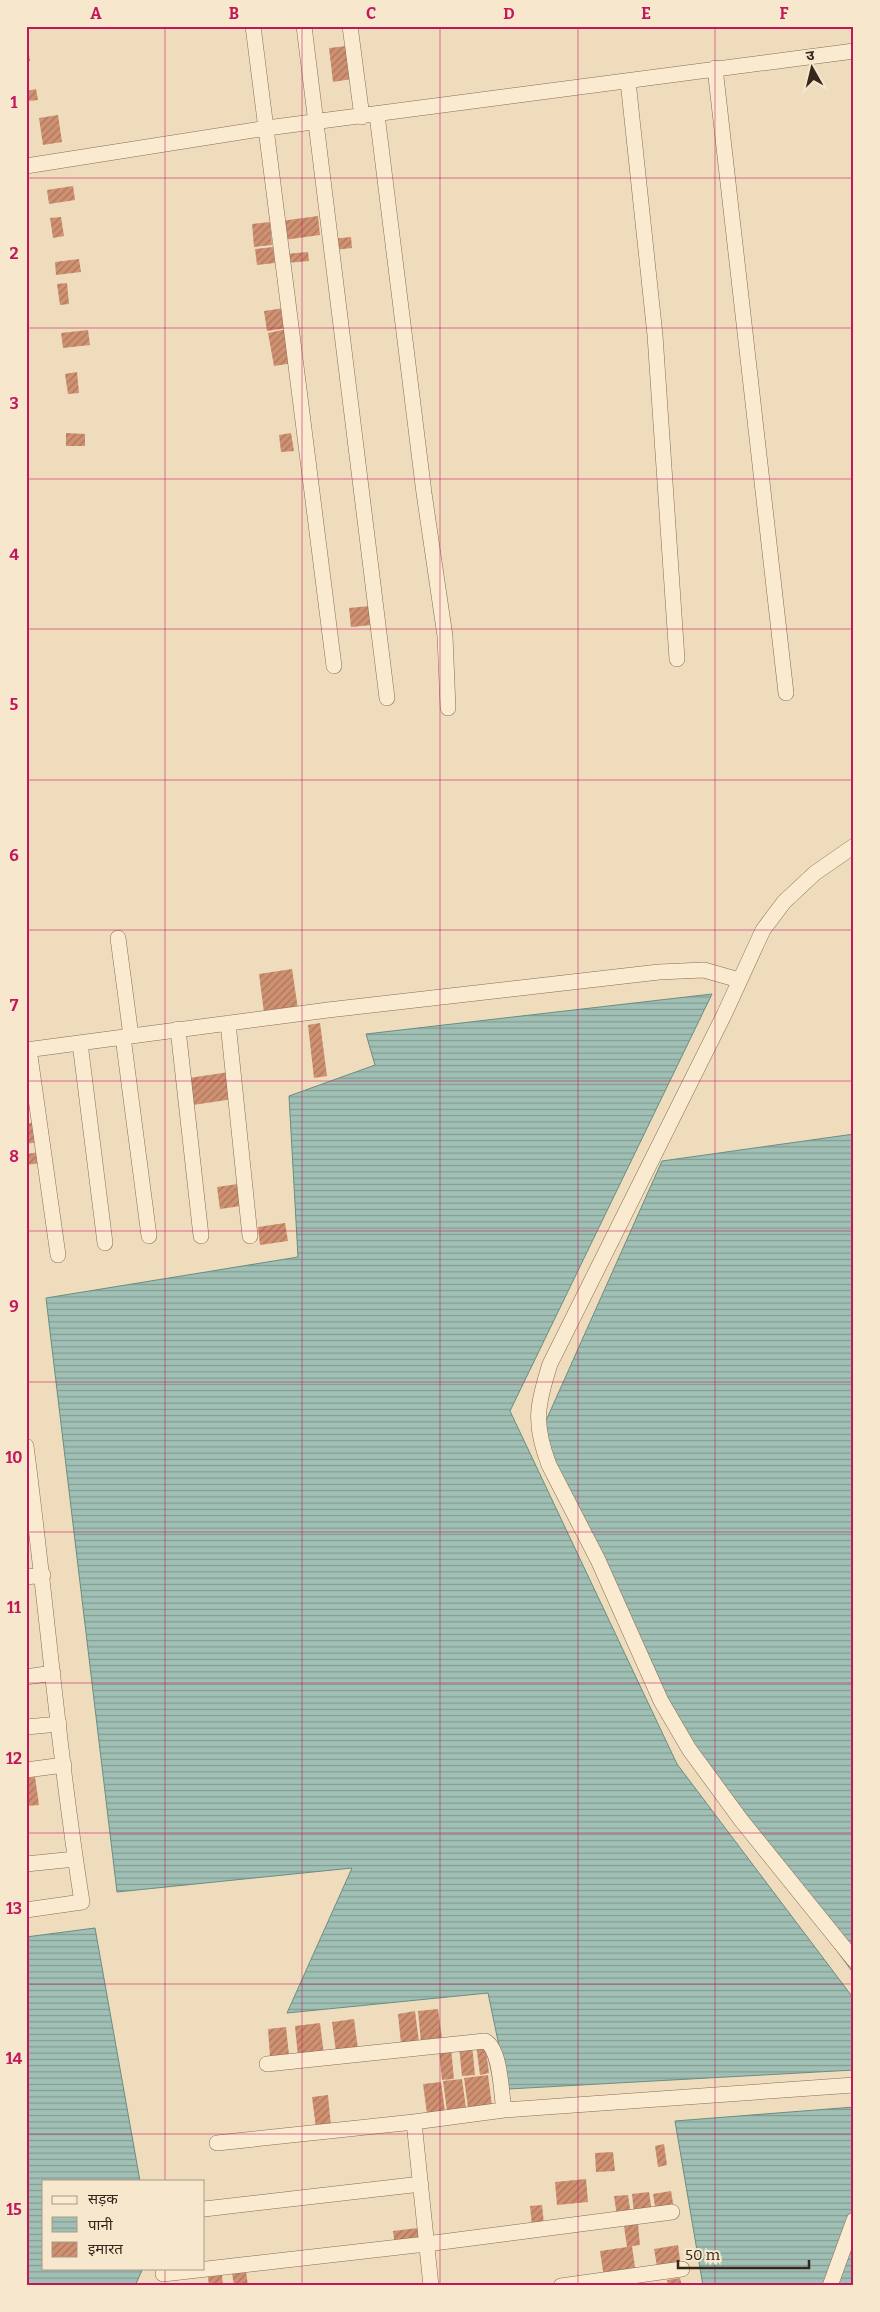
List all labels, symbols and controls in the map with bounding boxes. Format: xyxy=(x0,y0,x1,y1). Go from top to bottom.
text: A xyxy=(90,4,102,23)
text: B xyxy=(229,4,239,23)
text: C xyxy=(366,4,376,23)
text: D xyxy=(503,4,515,23)
text: E xyxy=(641,4,651,23)
text: F xyxy=(780,4,789,23)
north arrow xyxy=(788,42,838,92)
text: उ xyxy=(805,47,816,65)
text: 1 xyxy=(11,93,18,112)
text: 2 xyxy=(9,244,19,263)
text: 3 xyxy=(9,394,19,413)
text: 4 xyxy=(9,545,19,564)
text: 5 xyxy=(10,695,19,714)
text: 6 xyxy=(9,846,19,865)
text: 7 xyxy=(10,996,19,1015)
text: 8 xyxy=(9,1147,19,1166)
text: 9 xyxy=(9,1297,19,1316)
text: 10 xyxy=(5,1448,23,1467)
text: 11 xyxy=(7,1598,21,1617)
text: 12 xyxy=(6,1749,22,1768)
text: 13 xyxy=(6,1899,22,1918)
text: 14 xyxy=(6,2049,23,2068)
legend xyxy=(42,2180,205,2270)
text: सड़क xyxy=(88,2190,118,2208)
text: 15 xyxy=(6,2200,22,2219)
text: पानी xyxy=(88,2216,114,2234)
scale bar xyxy=(678,2237,809,2269)
text: इमारत xyxy=(88,2240,123,2258)
text: 50 m xyxy=(685,2246,721,2264)

